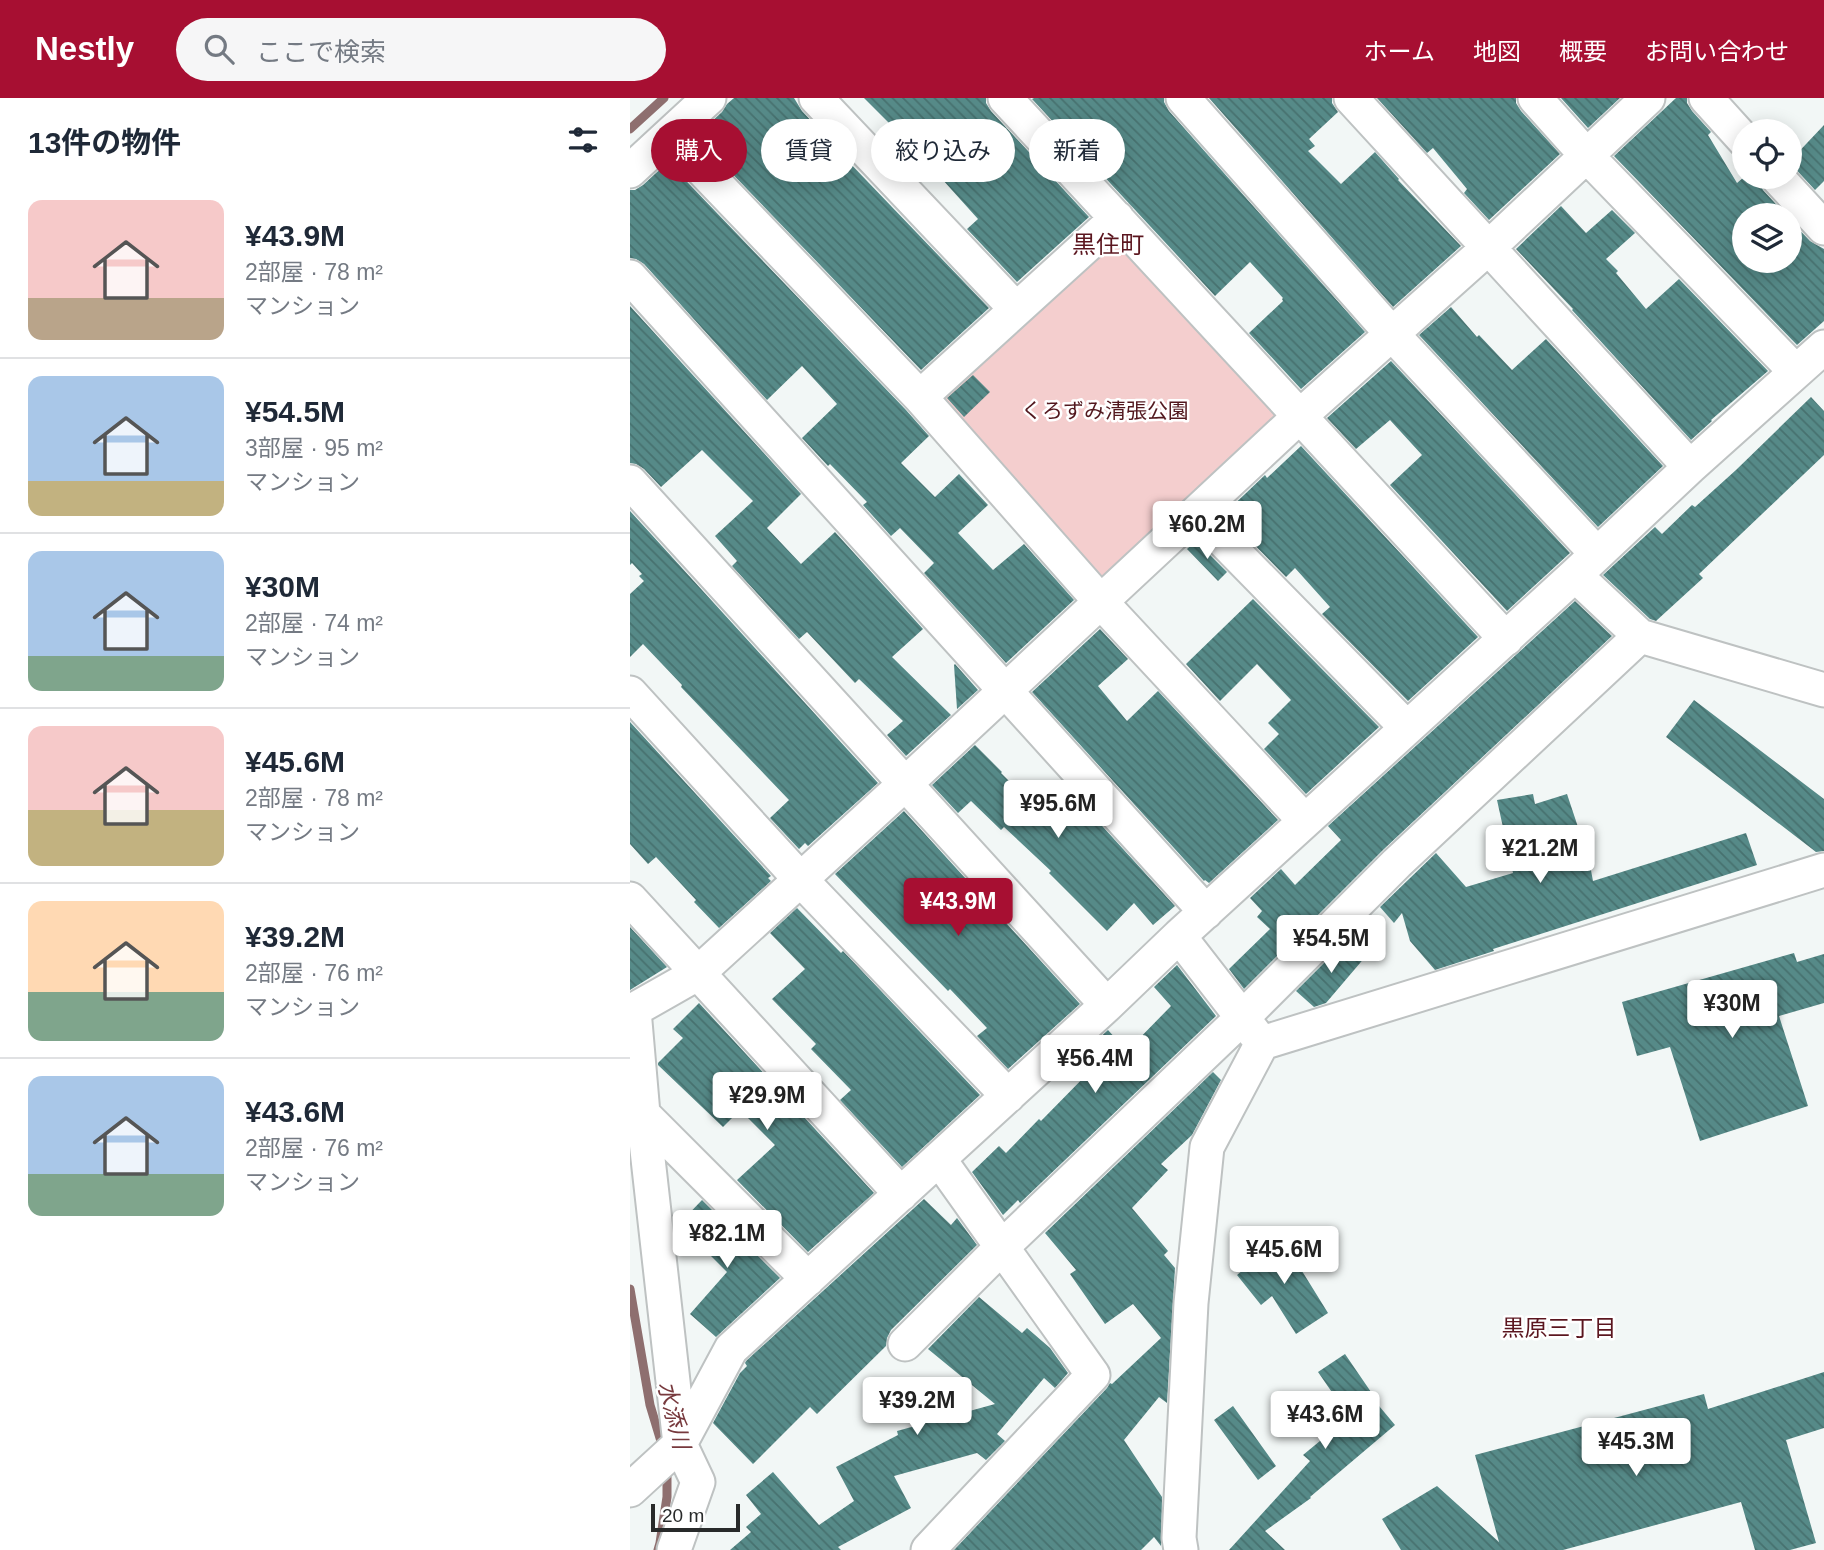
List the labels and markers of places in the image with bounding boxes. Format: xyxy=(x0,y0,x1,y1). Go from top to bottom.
pin: ¥60.2M xyxy=(1150,502,1264,561)
pin: ¥95.6M xyxy=(1001,780,1115,840)
pin: ¥21.2M xyxy=(1483,826,1597,885)
pin: ¥43.9M xyxy=(901,878,1015,938)
pin: ¥54.5M xyxy=(1274,916,1388,975)
pin: ¥30M xyxy=(1691,981,1773,1040)
pin: ¥56.4M xyxy=(1038,1035,1152,1095)
pin: ¥29.9M xyxy=(710,1072,824,1132)
pin: ¥82.1M xyxy=(670,1210,784,1270)
pin: ¥45.6M xyxy=(1227,1226,1341,1286)
pin: ¥39.2M xyxy=(860,1378,974,1437)
pin: ¥43.6M xyxy=(1268,1392,1382,1451)
pin: ¥45.3M xyxy=(1579,1418,1693,1478)

